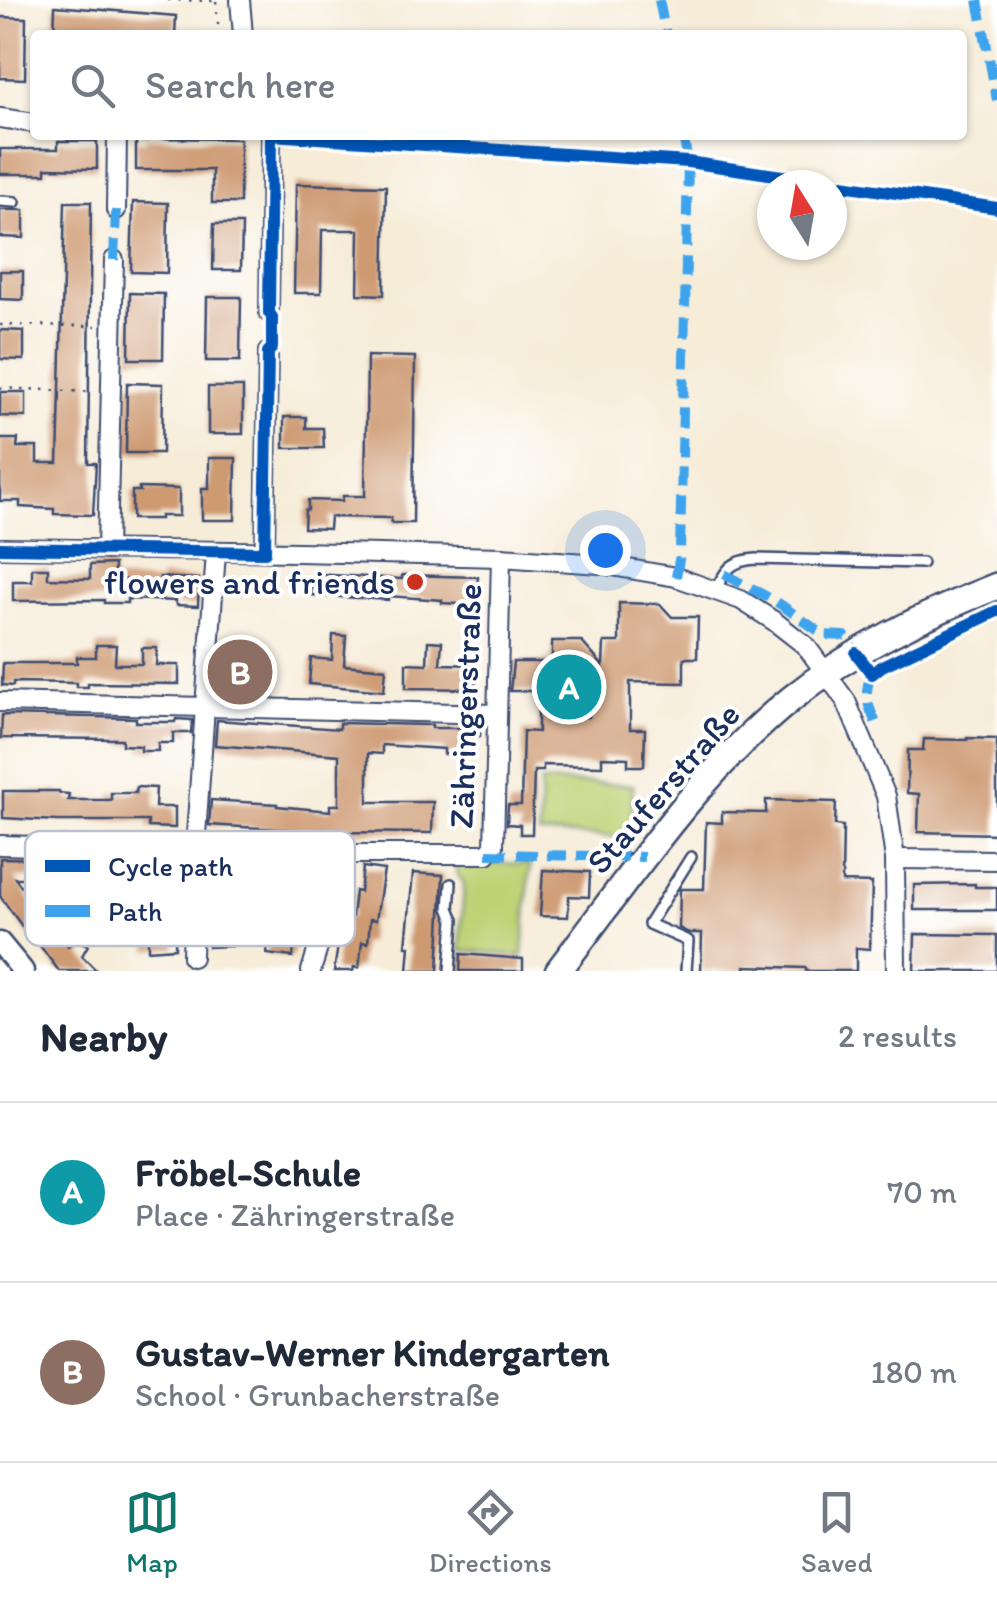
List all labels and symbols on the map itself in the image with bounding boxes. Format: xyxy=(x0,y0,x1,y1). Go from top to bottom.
north arrow xyxy=(757,170,847,260)
your location xyxy=(580,525,631,576)
place label: flowers and friends xyxy=(104,561,395,603)
marker: flowers and friends xyxy=(404,571,426,593)
street label: Zähringerstraße xyxy=(440,583,490,829)
pin: B xyxy=(208,634,272,710)
pin: A xyxy=(536,650,602,724)
street label: Stauferstraße xyxy=(577,694,749,882)
legend xyxy=(25,831,355,946)
text: Cycle path xyxy=(108,849,233,883)
text: Path xyxy=(108,894,162,928)

